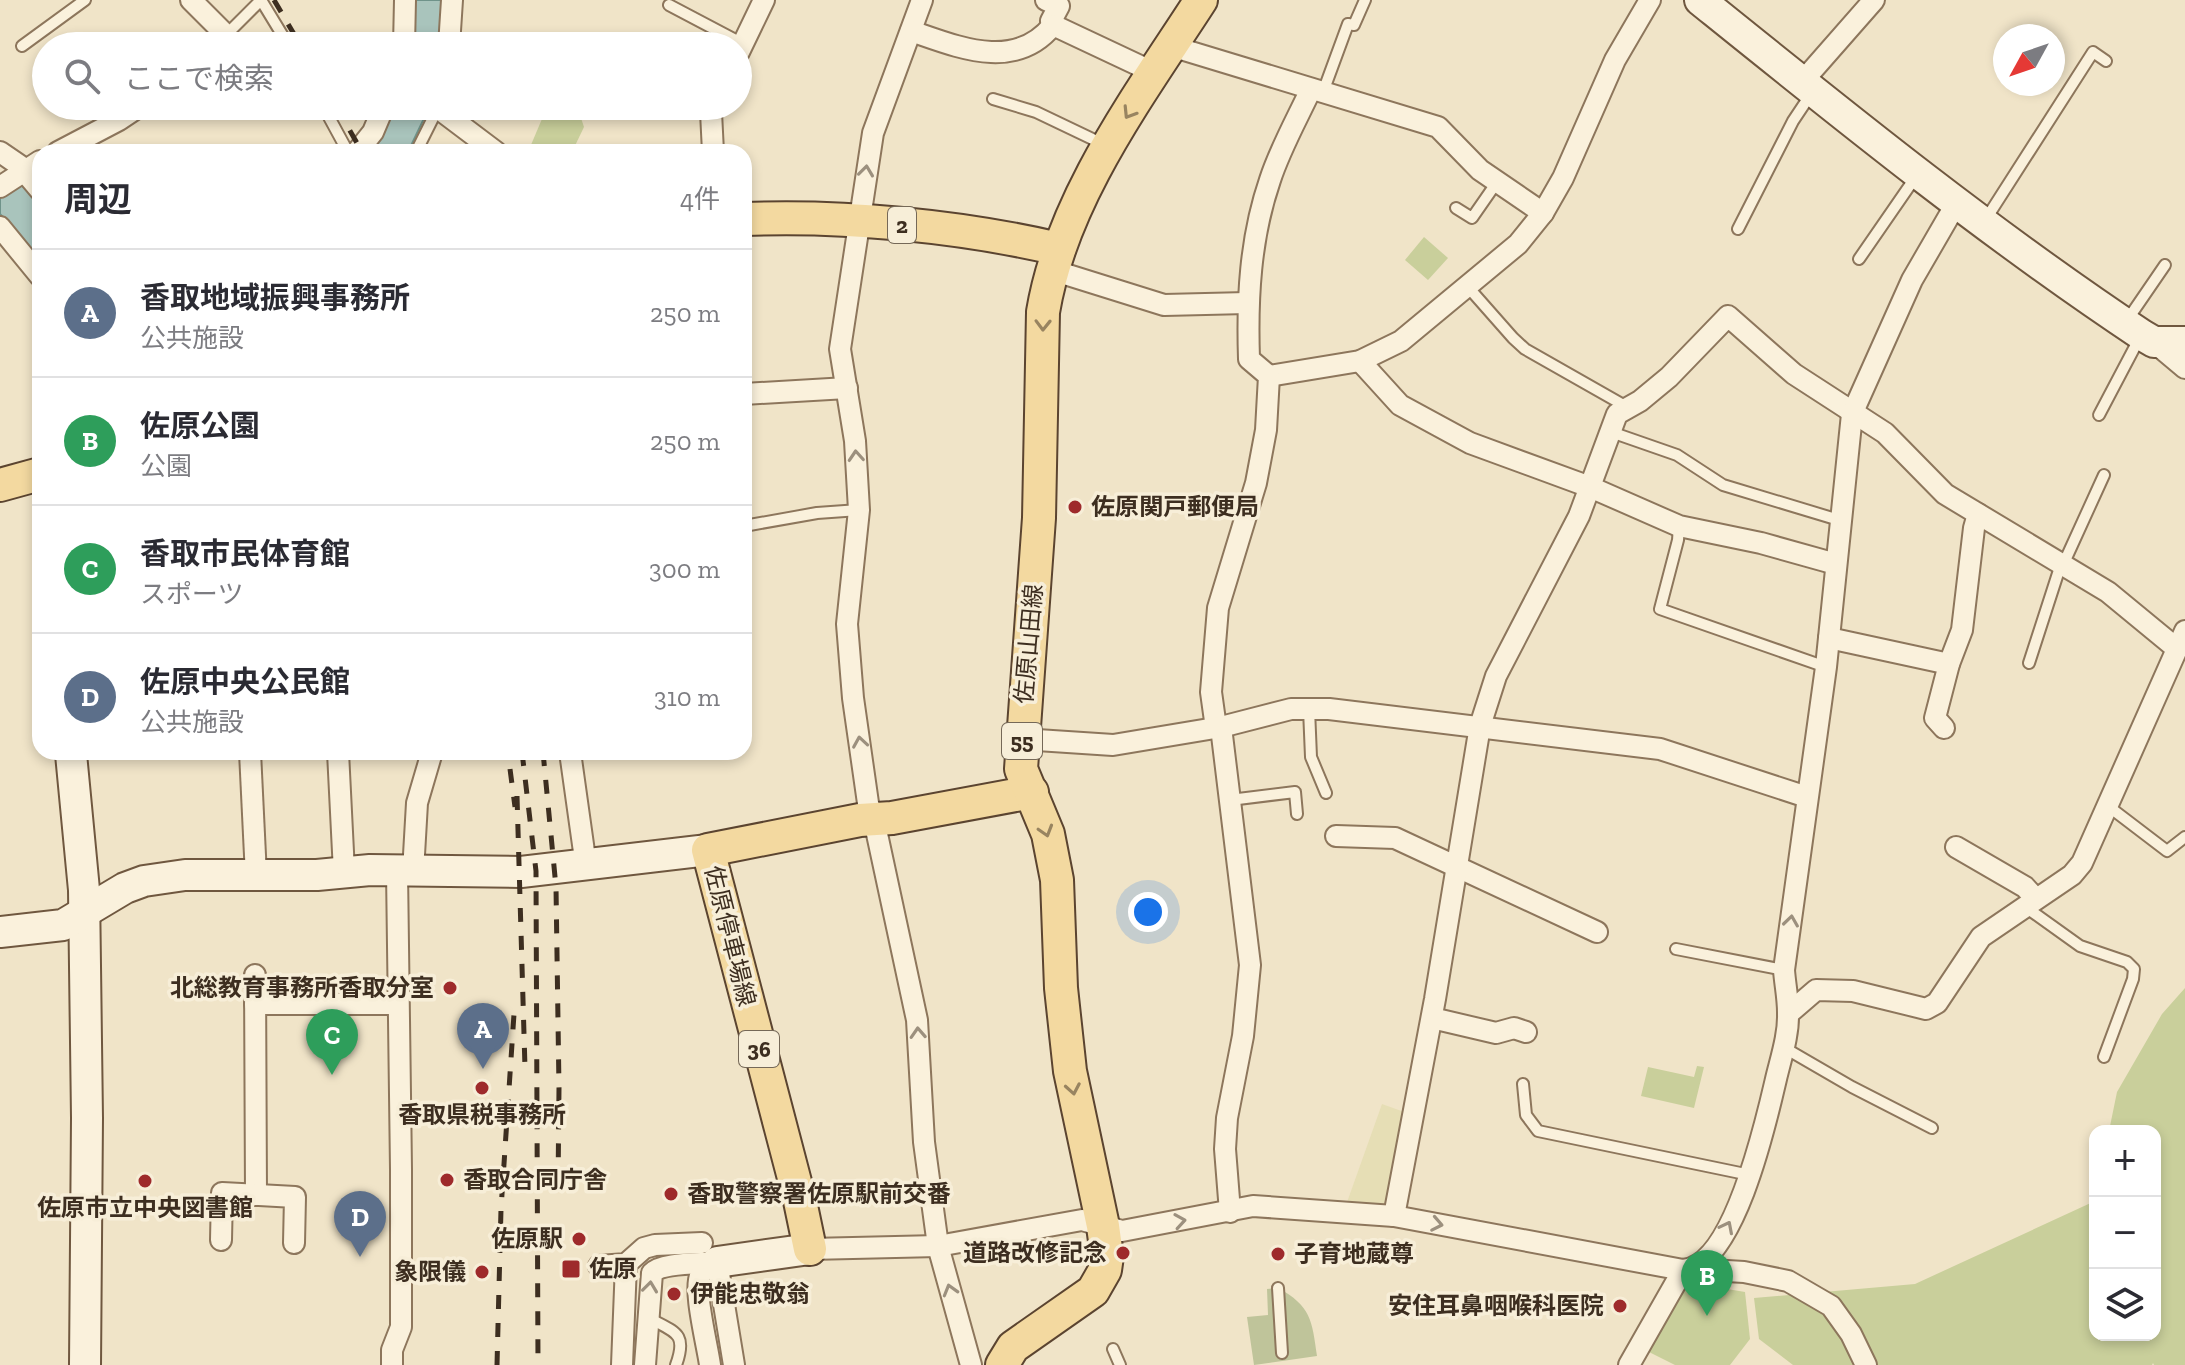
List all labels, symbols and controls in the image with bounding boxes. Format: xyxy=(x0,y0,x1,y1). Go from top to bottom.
north arrow xyxy=(1993,24,2065,96)
search box xyxy=(32,32,752,120)
icon: search xyxy=(60,54,104,98)
text: ここで検索 xyxy=(124,61,274,97)
one-way arrow xyxy=(1124,105,1139,119)
one-way arrow xyxy=(857,164,874,178)
text: 周辺 xyxy=(64,179,132,220)
text: 4件 xyxy=(680,183,720,215)
road number: 2 xyxy=(888,207,916,243)
text: 香取地域振興事務所 xyxy=(140,280,410,316)
text: A xyxy=(81,297,99,329)
text: 250 m xyxy=(650,297,720,329)
one-way arrow xyxy=(1034,319,1051,332)
text: 公共施設 xyxy=(140,322,244,354)
text: 佐原公園 xyxy=(140,408,260,444)
text: B xyxy=(82,425,98,457)
text: 250 m xyxy=(650,425,720,457)
one-way arrow xyxy=(848,449,865,462)
text: 公園 xyxy=(140,450,192,482)
place label: 佐原関戸郵便局 xyxy=(1091,492,1259,521)
marker: 佐原関戸郵便局 xyxy=(1066,498,1084,516)
text: 香取市民体育館 xyxy=(140,536,350,572)
text: C xyxy=(82,553,98,585)
text: 300 m xyxy=(649,553,720,585)
text: スポーツ xyxy=(140,578,243,610)
street label: 佐原山田線 xyxy=(1009,583,1048,705)
text: 佐原中央公民館 xyxy=(140,664,350,700)
text: D xyxy=(81,681,99,713)
text: 310 m xyxy=(654,681,720,713)
text: 公共施設 xyxy=(140,706,244,738)
road number: 55 xyxy=(1002,723,1042,759)
one-way arrow xyxy=(852,736,869,749)
one-way arrow xyxy=(1037,824,1053,837)
street label: 佐原停車場線 xyxy=(699,863,762,1009)
your location xyxy=(1128,892,1168,932)
one-way arrow xyxy=(1782,914,1799,928)
place label: 北総教育事務所香取分室 xyxy=(170,973,434,1002)
marker: 北総教育事務所香取分室 xyxy=(441,979,459,997)
pin: A xyxy=(457,1003,509,1069)
pin: C xyxy=(306,1009,358,1075)
one-way arrow xyxy=(909,1026,926,1039)
road number: 36 xyxy=(739,1031,779,1067)
marker: 香取県税事務所 xyxy=(473,1079,491,1097)
one-way arrow xyxy=(1064,1082,1081,1096)
place label: 香取県税事務所 xyxy=(398,1100,566,1129)
map controls xyxy=(2089,1125,2161,1341)
button: + xyxy=(2089,1125,2161,1197)
place label: 香取合同庁舎 xyxy=(463,1165,607,1194)
marker: 香取合同庁舎 xyxy=(438,1171,456,1189)
marker: 佐原市立中央図書館 xyxy=(136,1172,154,1190)
place label: 香取警察署佐原駅前交番 xyxy=(687,1179,951,1208)
marker: 香取警察署佐原駅前交番 xyxy=(662,1185,680,1203)
pin: D xyxy=(334,1191,386,1257)
place label: 佐原市立中央図書館 xyxy=(37,1193,253,1222)
button: − xyxy=(2089,1197,2161,1269)
one-way arrow xyxy=(1173,1214,1186,1231)
one-way arrow xyxy=(1430,1215,1444,1232)
one-way arrow xyxy=(1717,1220,1733,1235)
place label: 佐原駅 xyxy=(491,1224,563,1253)
marker: 佐原駅 xyxy=(570,1230,588,1248)
place label: 道路改修記念 xyxy=(963,1238,1107,1267)
place label: 子育地蔵尊 xyxy=(1294,1239,1414,1268)
marker: 道路改修記念 xyxy=(1114,1244,1132,1262)
marker: 子育地蔵尊 xyxy=(1269,1245,1287,1263)
pin: B xyxy=(1681,1250,1733,1316)
place label: 佐原 xyxy=(589,1254,637,1283)
place label: 象限儀 xyxy=(394,1257,466,1286)
marker: 佐原 xyxy=(560,1258,582,1280)
marker: 象限儀 xyxy=(473,1263,491,1281)
button: layers xyxy=(2089,1269,2161,1341)
place label: 伊能忠敬翁 xyxy=(690,1279,810,1308)
one-way arrow xyxy=(641,1280,658,1293)
one-way arrow xyxy=(943,1283,960,1297)
marker: 伊能忠敬翁 xyxy=(665,1285,683,1303)
place label: 安住耳鼻咽喉科医院 xyxy=(1388,1291,1604,1320)
marker: 安住耳鼻咽喉科医院 xyxy=(1611,1297,1629,1315)

